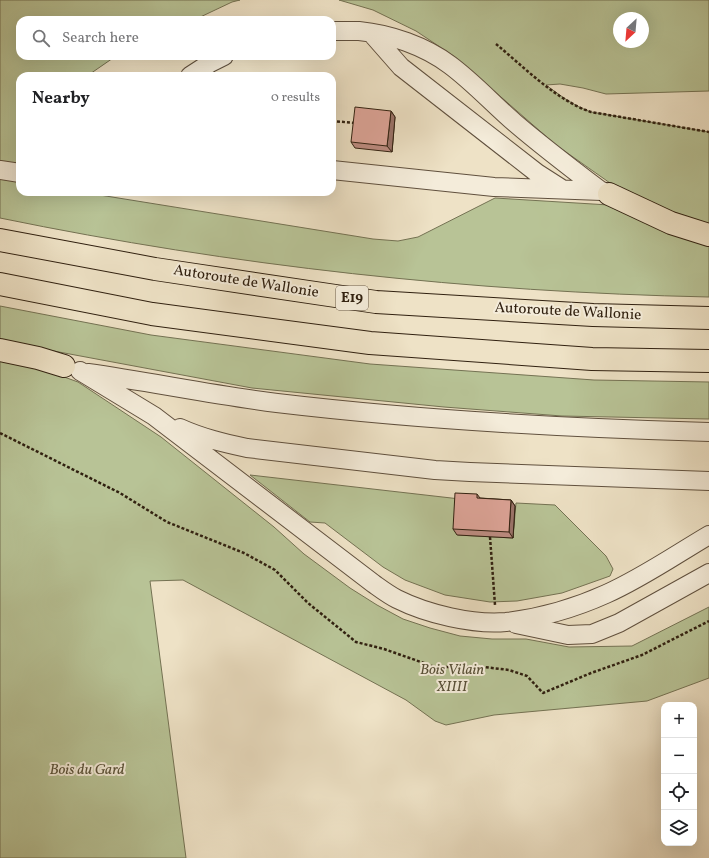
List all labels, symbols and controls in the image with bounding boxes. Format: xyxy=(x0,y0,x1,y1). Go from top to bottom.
north arrow xyxy=(613,12,649,48)
search box xyxy=(16,16,336,60)
icon: search xyxy=(30,27,52,49)
text: Search here xyxy=(62,28,139,49)
text: Nearby xyxy=(32,87,90,110)
text: 0 results xyxy=(271,89,320,107)
street label: Autoroute de Wallonie xyxy=(172,260,320,304)
road number: E19 xyxy=(336,286,368,310)
street label: Autoroute de Wallonie xyxy=(494,298,642,326)
park label: Bois Vilain XIIII xyxy=(420,660,484,698)
map controls xyxy=(661,702,697,846)
button: + xyxy=(661,702,697,738)
button: − xyxy=(661,738,697,774)
park label: Bois du Gard xyxy=(49,760,125,781)
button: locate xyxy=(661,774,697,810)
button: layers xyxy=(661,810,697,846)

